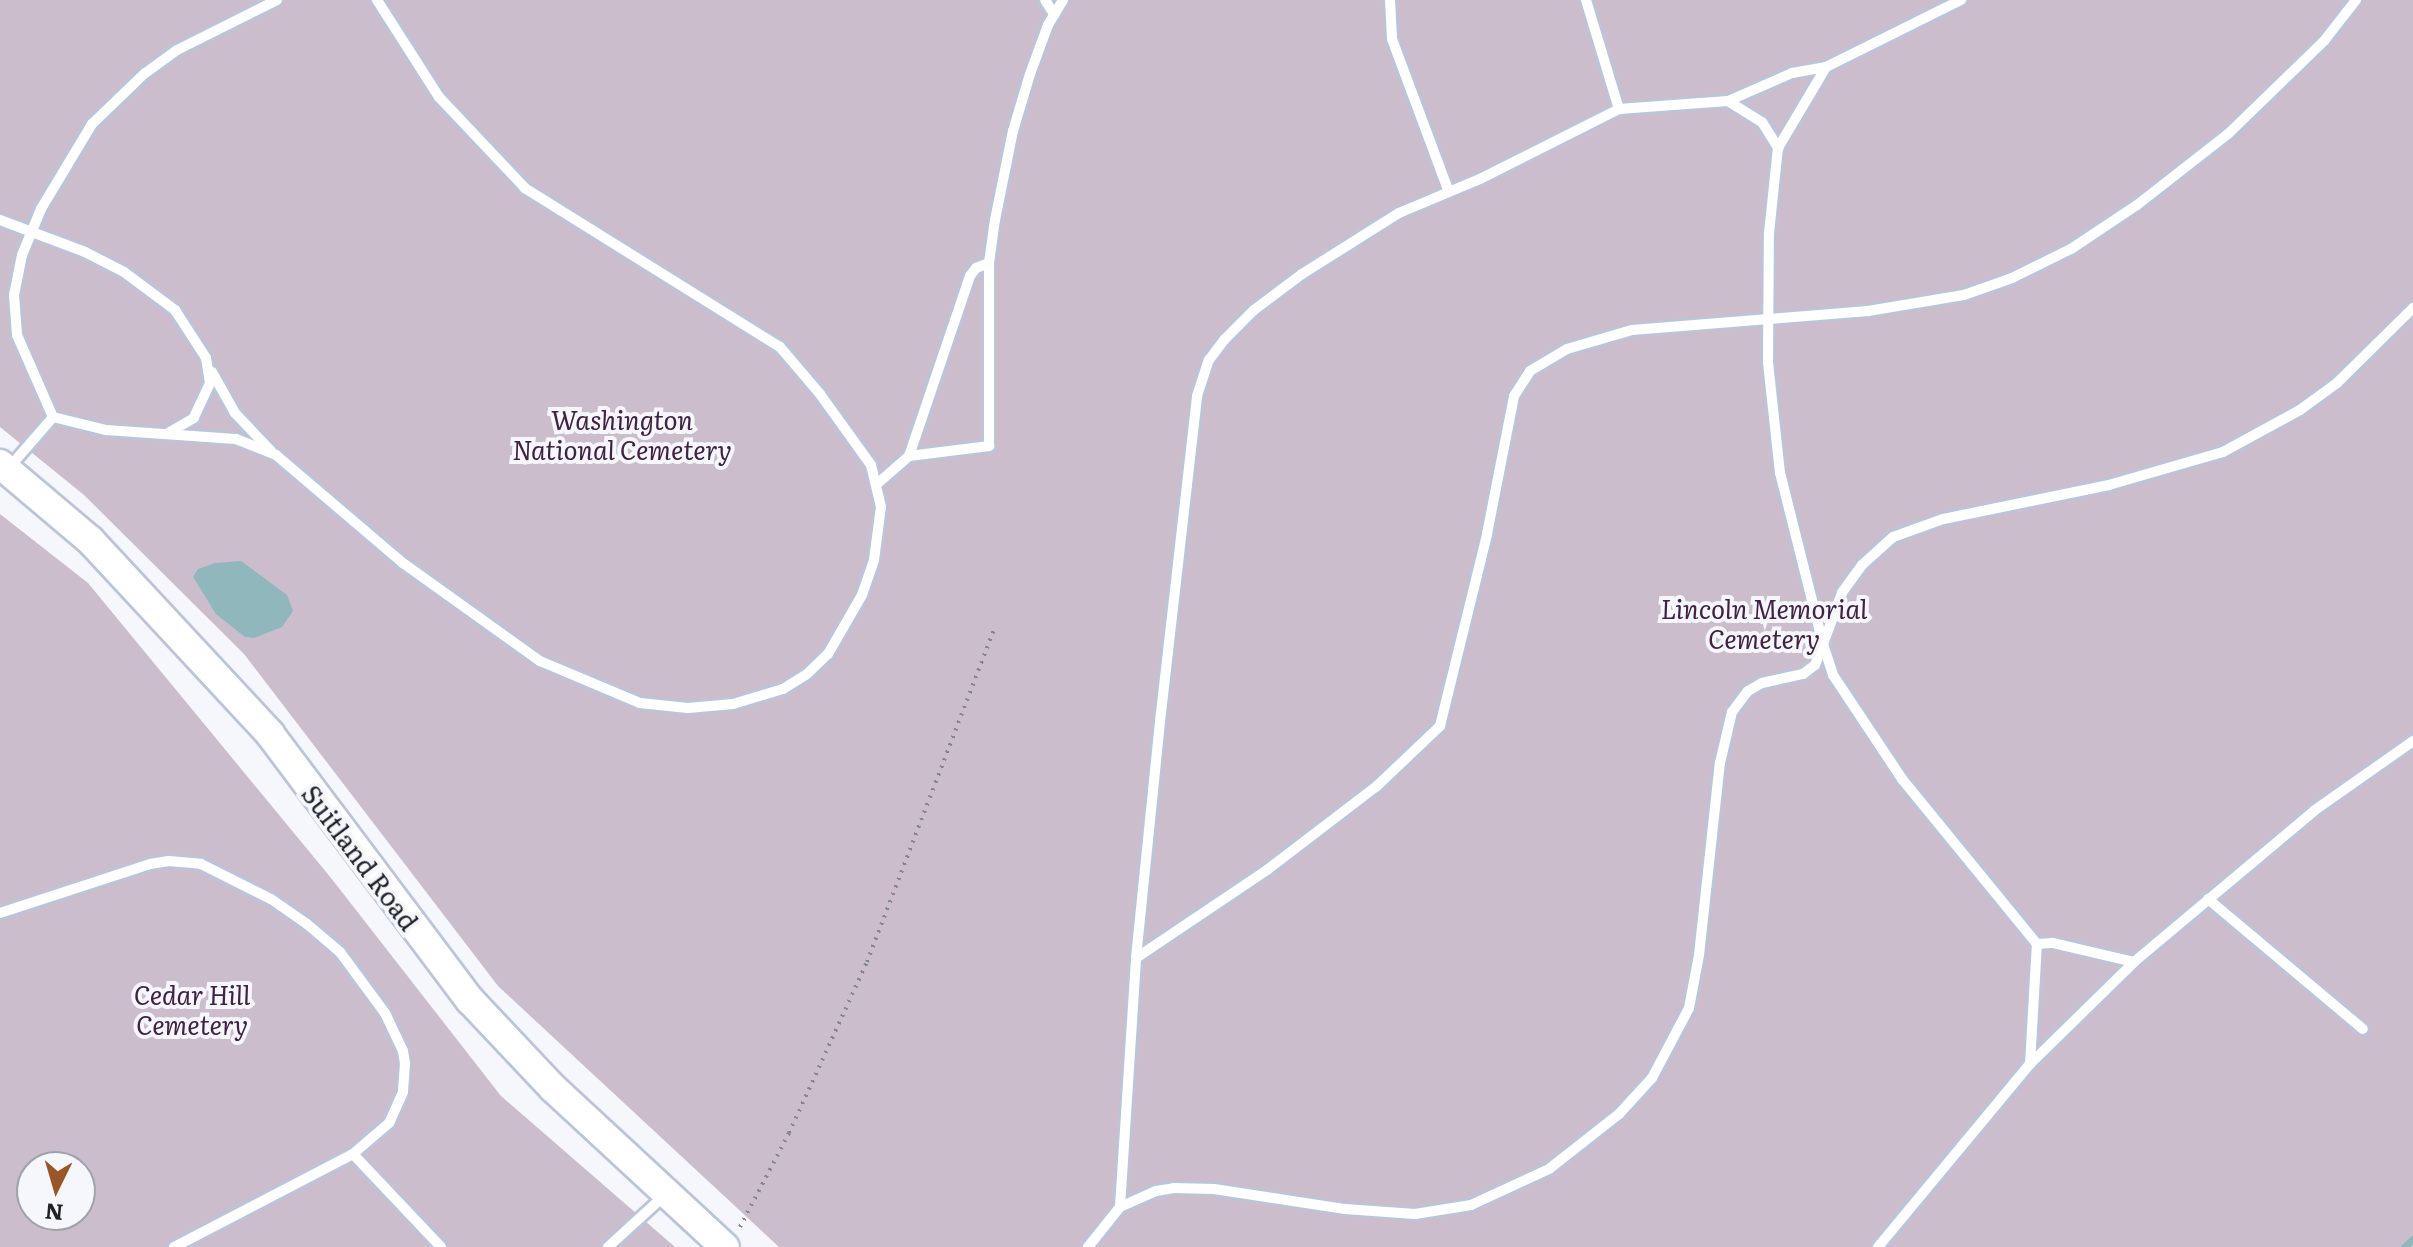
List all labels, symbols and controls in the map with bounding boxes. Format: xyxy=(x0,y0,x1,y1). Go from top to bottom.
park label: Washington National Cemetery xyxy=(512,403,732,464)
park label: Lincoln Memorial Cemetery xyxy=(1661,592,1867,654)
street label: Suitland Road xyxy=(296,778,426,936)
park label: Cedar Hill Cemetery xyxy=(134,978,250,1040)
north arrow xyxy=(16,1151,96,1231)
text: N xyxy=(43,1196,65,1231)

